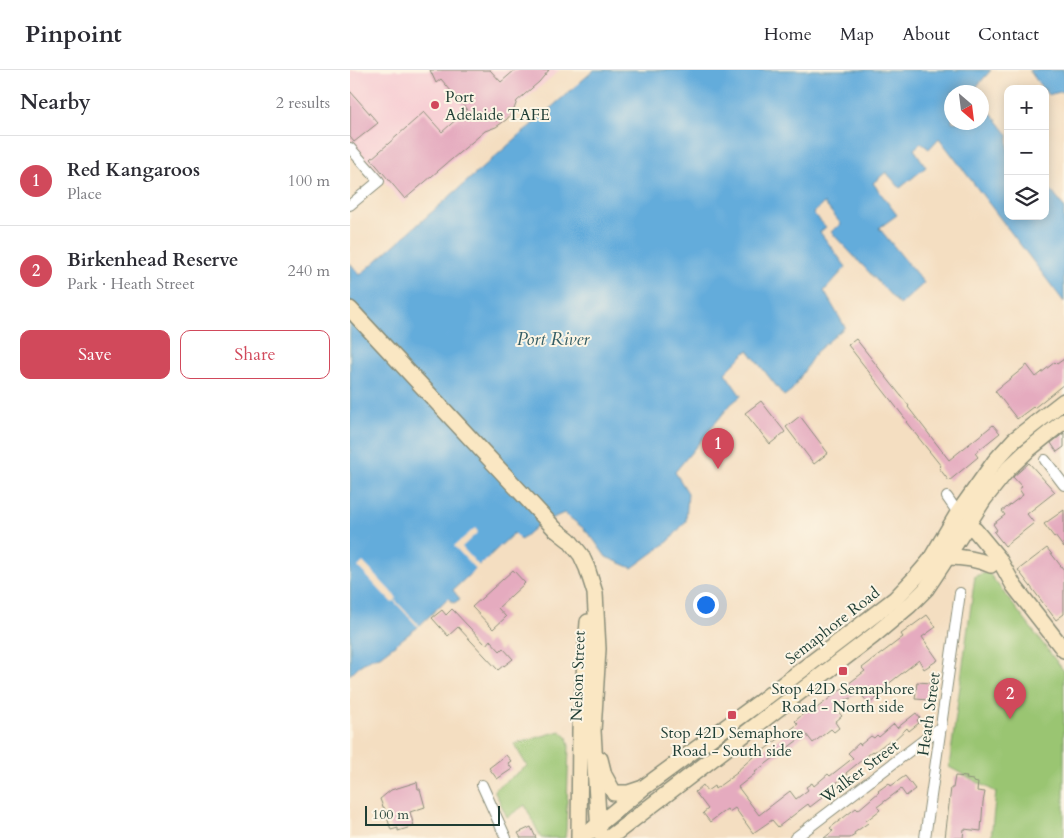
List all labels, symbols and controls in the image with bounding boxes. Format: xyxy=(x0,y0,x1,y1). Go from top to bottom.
text: Pinpoint xyxy=(25,18,122,51)
text: Home xyxy=(764,22,812,47)
text: Map xyxy=(840,22,874,47)
text: About xyxy=(902,22,950,47)
text: Contact xyxy=(978,22,1039,47)
north arrow xyxy=(944,85,989,130)
map controls xyxy=(1004,85,1049,220)
button: + xyxy=(1004,85,1049,130)
place label: Port Adelaide TAFE xyxy=(445,86,550,126)
text: Nearby xyxy=(20,88,91,117)
text: 2 results xyxy=(276,92,330,114)
marker: Port Adelaide TAFE xyxy=(429,99,441,111)
button: − xyxy=(1004,130,1049,175)
text: Red Kangaroos xyxy=(67,157,200,183)
text: 1 xyxy=(32,170,40,192)
text: 100 m xyxy=(288,170,330,192)
button: layers xyxy=(1004,175,1049,220)
text: Place xyxy=(67,183,102,205)
text: Birkenhead Reserve xyxy=(67,247,238,273)
text: 2 xyxy=(32,260,40,282)
text: 240 m xyxy=(288,260,330,282)
text: Park · Heath Street xyxy=(67,273,195,295)
water label: Port River xyxy=(517,327,590,352)
button: Save xyxy=(20,330,170,379)
button: Share xyxy=(180,330,330,379)
pin: 1 xyxy=(702,428,734,469)
street label: Semaphore Road xyxy=(781,582,885,670)
your location xyxy=(693,592,719,618)
street label: Nelson Street xyxy=(565,630,591,722)
marker: Stop 42D Semaphore Road - North side xyxy=(837,665,849,677)
street label: Heath Street xyxy=(912,671,946,757)
place label: Stop 42D Semaphore Road - North side xyxy=(772,678,915,718)
pin: 2 xyxy=(994,678,1026,719)
marker: Stop 42D Semaphore Road - South side xyxy=(726,709,738,721)
place label: Stop 42D Semaphore Road - South side xyxy=(661,722,804,762)
street label: Walker Street xyxy=(815,735,903,809)
scale bar xyxy=(365,803,500,826)
text: 100 m xyxy=(372,805,409,824)

